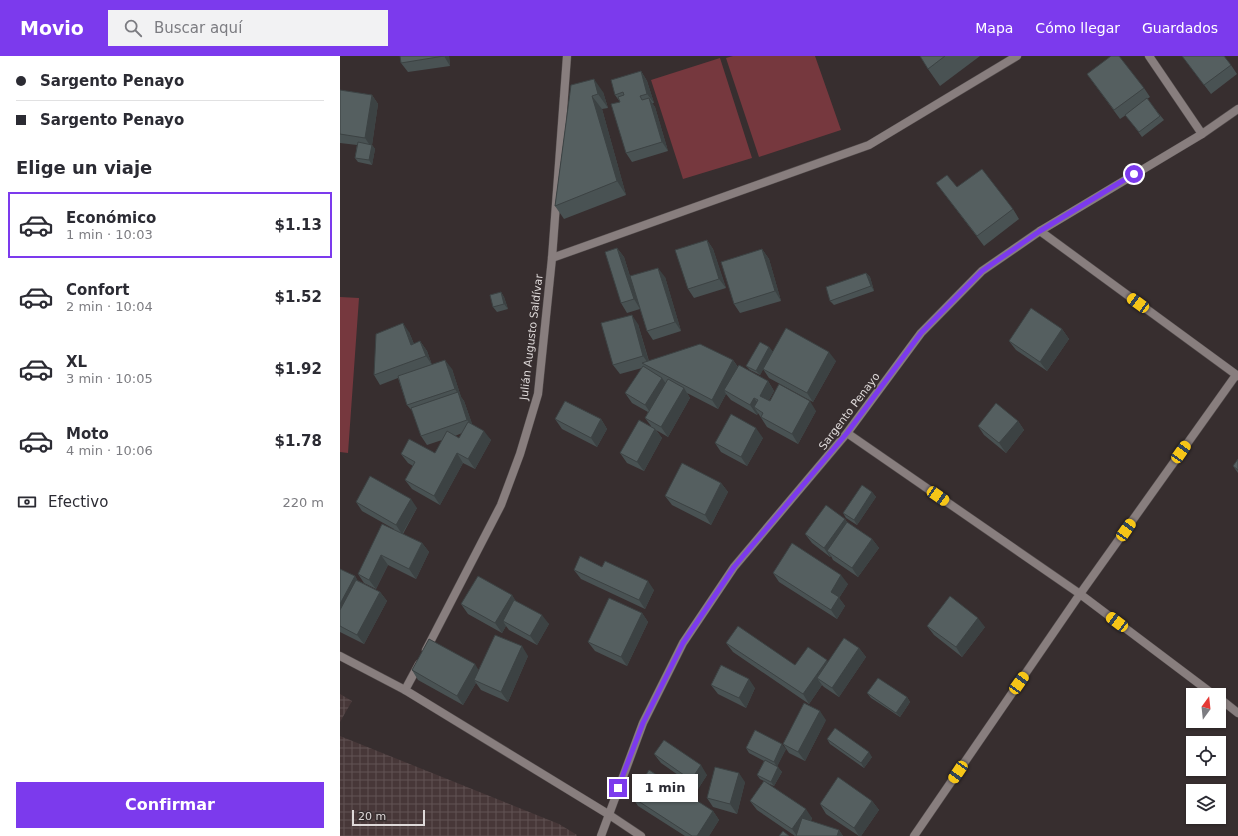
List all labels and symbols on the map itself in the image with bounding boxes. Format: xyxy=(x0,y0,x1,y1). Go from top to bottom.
route start xyxy=(1125,165,1143,183)
street label: Julián Augusto Saldívar xyxy=(517,273,546,402)
car xyxy=(1125,291,1151,315)
street label: Sargento Penayo xyxy=(816,370,883,452)
car xyxy=(1169,439,1193,465)
car xyxy=(925,484,951,508)
car xyxy=(1114,517,1138,543)
car xyxy=(1104,610,1130,634)
car xyxy=(1007,670,1031,696)
north arrow xyxy=(1186,688,1226,728)
car xyxy=(946,759,970,785)
callout: 1 min xyxy=(632,774,698,802)
route end xyxy=(609,779,627,797)
scale bar xyxy=(352,808,425,827)

